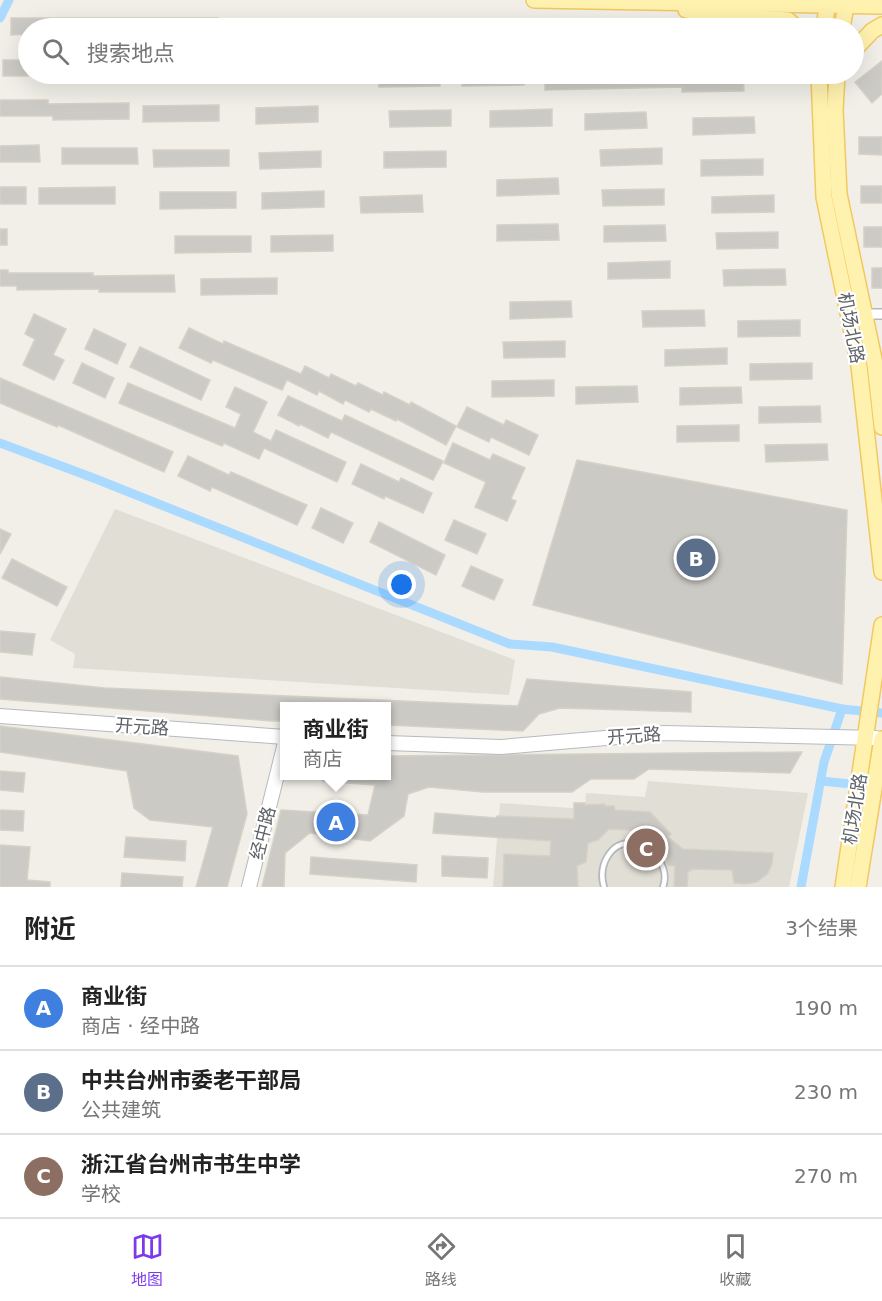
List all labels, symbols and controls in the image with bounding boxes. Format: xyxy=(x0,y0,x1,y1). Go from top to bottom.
search box xyxy=(18,18,864,84)
icon: search xyxy=(39,35,72,68)
text: 搜索地点 xyxy=(87,41,175,66)
street label: 机场北路 xyxy=(834,291,869,365)
pin: B xyxy=(676,536,716,580)
your location xyxy=(387,570,416,599)
popup xyxy=(280,702,391,780)
street label: 开元路 xyxy=(114,714,170,739)
text: 商业街 xyxy=(302,717,369,742)
street label: 开元路 xyxy=(606,723,662,748)
text: 商店 xyxy=(302,747,342,771)
street label: 机场北路 xyxy=(839,772,871,846)
pin: A xyxy=(316,800,356,844)
street label: 经中路 xyxy=(246,804,279,862)
pin: C xyxy=(626,826,666,870)
text: 附近 xyxy=(24,914,76,944)
text: 3个结果 xyxy=(785,916,858,940)
text: 商业街 xyxy=(81,984,147,1009)
text: A xyxy=(36,996,51,1020)
text: 190 m xyxy=(794,996,858,1020)
text: 商店 · 经中路 xyxy=(81,1014,200,1038)
text: 中共台州市委老干部局 xyxy=(81,1068,301,1093)
text: B xyxy=(36,1080,51,1104)
text: 230 m xyxy=(794,1080,858,1104)
text: 公共建筑 xyxy=(81,1098,161,1122)
text: 浙江省台州市书生中学 xyxy=(81,1152,301,1177)
text: C xyxy=(36,1164,51,1188)
text: 270 m xyxy=(794,1164,858,1188)
text: 学校 xyxy=(81,1182,121,1206)
tab: 地图 xyxy=(131,1230,164,1290)
tab: 路线 xyxy=(425,1230,458,1290)
tab: 收藏 xyxy=(719,1230,752,1290)

